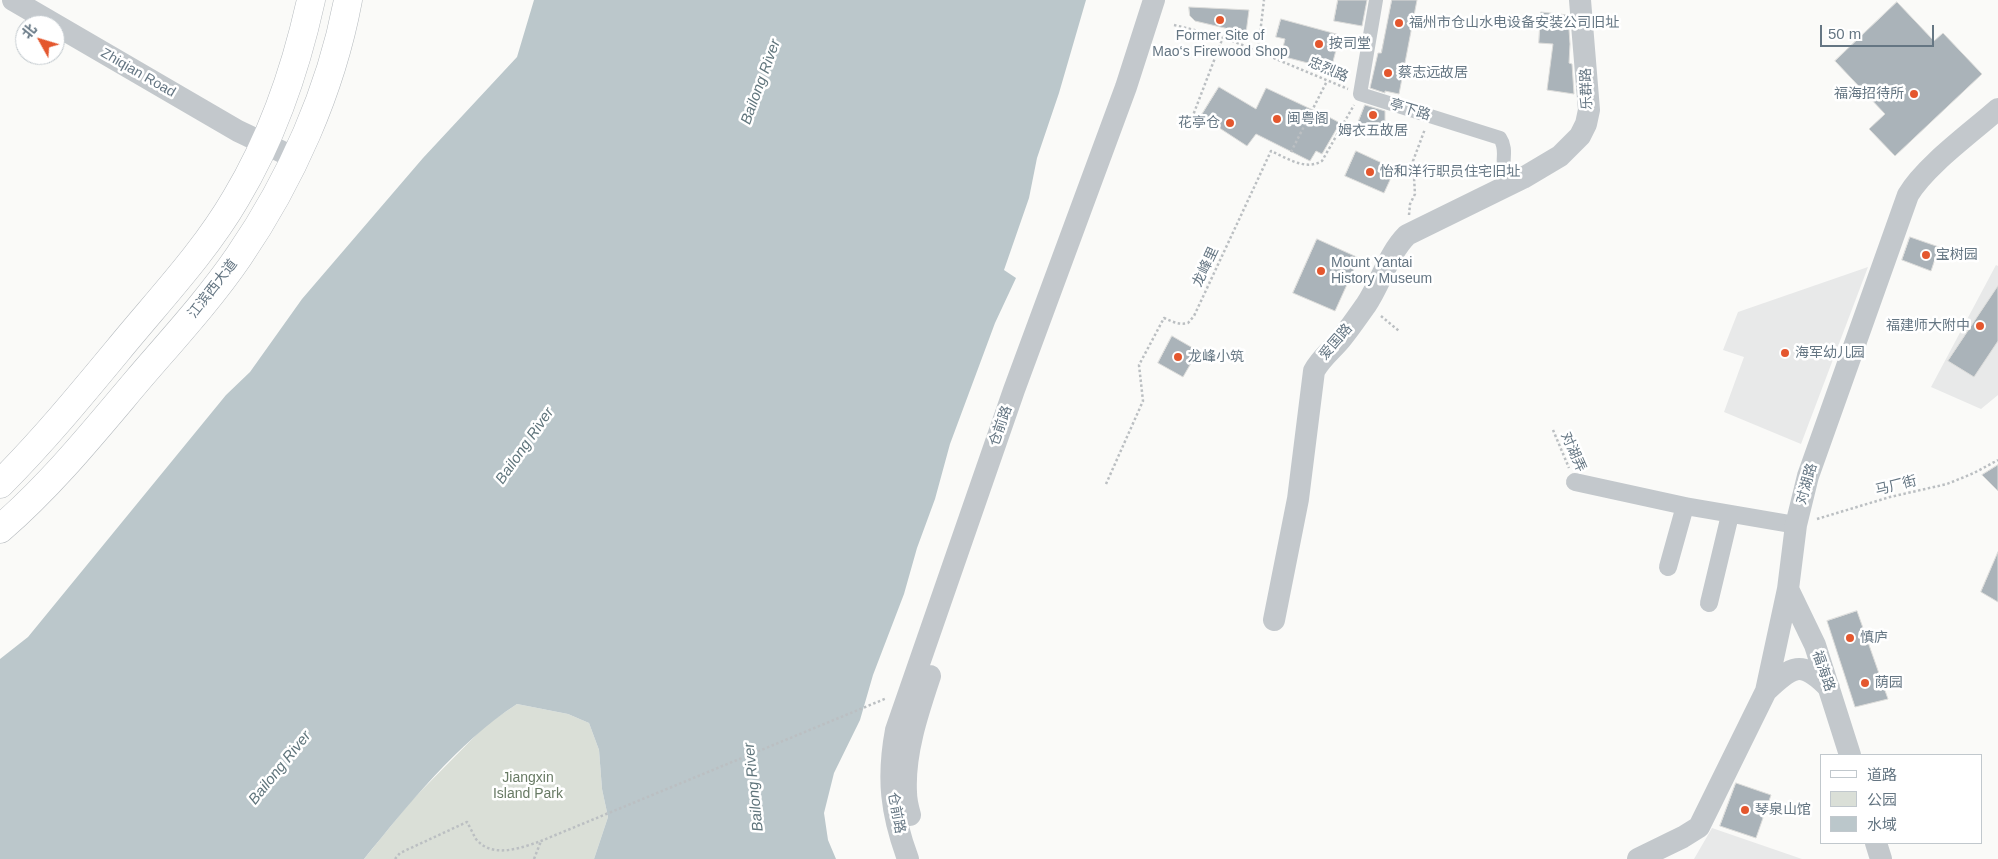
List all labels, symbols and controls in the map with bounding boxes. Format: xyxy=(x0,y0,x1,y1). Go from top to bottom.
marker: Former Site of Mao‘s Firewood Shop xyxy=(1214,14,1226,26)
north arrow xyxy=(15,15,65,65)
place label: 福州市仓山水电设备安装公司旧址 xyxy=(1409,15,1619,31)
scale bar xyxy=(1823,15,1937,47)
marker: 福州市仓山水电设备安装公司旧址 xyxy=(1393,17,1405,29)
text: 北 xyxy=(18,21,40,42)
text: 50 m xyxy=(1828,25,1861,42)
place label: Former Site of Mao‘s Firewood Shop xyxy=(1152,28,1288,60)
place label: 按司堂 xyxy=(1329,36,1371,52)
water label: Bailong River xyxy=(737,37,785,127)
marker: 按司堂 xyxy=(1313,38,1325,50)
street label: Zhiqian Road xyxy=(98,45,178,101)
street label: 忠烈路 xyxy=(1305,54,1351,86)
place label: 蔡志远故居 xyxy=(1398,65,1468,81)
marker: 蔡志远故居 xyxy=(1382,67,1394,79)
street label: 乐群路 xyxy=(1578,68,1596,110)
place label: 福海招待所 xyxy=(1834,86,1904,102)
marker: 福海招待所 xyxy=(1908,88,1920,100)
street label: 亭下路 xyxy=(1387,96,1433,124)
marker: 姆衣五故居 xyxy=(1367,109,1379,121)
place label: 闽粤阁 xyxy=(1287,111,1329,127)
marker: 闽粤阁 xyxy=(1271,113,1283,125)
place label: 花亭仓 xyxy=(1178,115,1220,131)
marker: 花亭仓 xyxy=(1224,117,1236,129)
place label: 姆衣五故居 xyxy=(1338,123,1408,139)
place label: 怡和洋行职员住宅旧址 xyxy=(1380,164,1520,180)
marker: 怡和洋行职员住宅旧址 xyxy=(1364,166,1376,178)
street label: 龙峰里 xyxy=(1190,244,1222,290)
place label: 宝树园 xyxy=(1936,247,1978,263)
marker: 宝树园 xyxy=(1920,249,1932,261)
place label: Mount Yantai History Museum xyxy=(1331,255,1432,288)
street label: 江滨西大道 xyxy=(185,256,241,322)
marker: Mount Yantai History Museum xyxy=(1315,265,1327,277)
place label: 福建师大附中 xyxy=(1886,318,1970,334)
marker: 福建师大附中 xyxy=(1974,320,1986,332)
street label: 爱国路 xyxy=(1316,321,1356,363)
place label: 海军幼儿园 xyxy=(1795,345,1865,361)
marker: 海军幼儿园 xyxy=(1779,347,1791,359)
place label: 龙峰小筑 xyxy=(1188,349,1244,365)
marker: 龙峰小筑 xyxy=(1172,351,1184,363)
street label: 仓前路 xyxy=(986,403,1016,449)
water label: Bailong River xyxy=(492,404,558,488)
street label: 对湖弄 xyxy=(1557,429,1589,475)
street label: 对湖路 xyxy=(1793,461,1821,507)
street label: 马厂街 xyxy=(1874,473,1918,499)
place label: 慎庐 xyxy=(1860,630,1888,646)
marker: 慎庐 xyxy=(1844,632,1856,644)
street label: 福海路 xyxy=(1808,648,1838,694)
place label: 荫园 xyxy=(1875,675,1903,691)
marker: 荫园 xyxy=(1859,677,1871,689)
water label: Bailong River xyxy=(245,728,315,808)
water label: Bailong River xyxy=(740,742,768,832)
legend xyxy=(1820,754,1983,844)
text: 道路 xyxy=(1867,766,1897,783)
park label: Jiangxin Island Park xyxy=(493,770,563,802)
street label: 仓前路 xyxy=(884,791,908,835)
text: 公园 xyxy=(1867,791,1897,808)
place label: 琴泉山馆 xyxy=(1755,802,1811,818)
marker: 琴泉山馆 xyxy=(1739,804,1751,816)
text: 水域 xyxy=(1867,816,1897,833)

